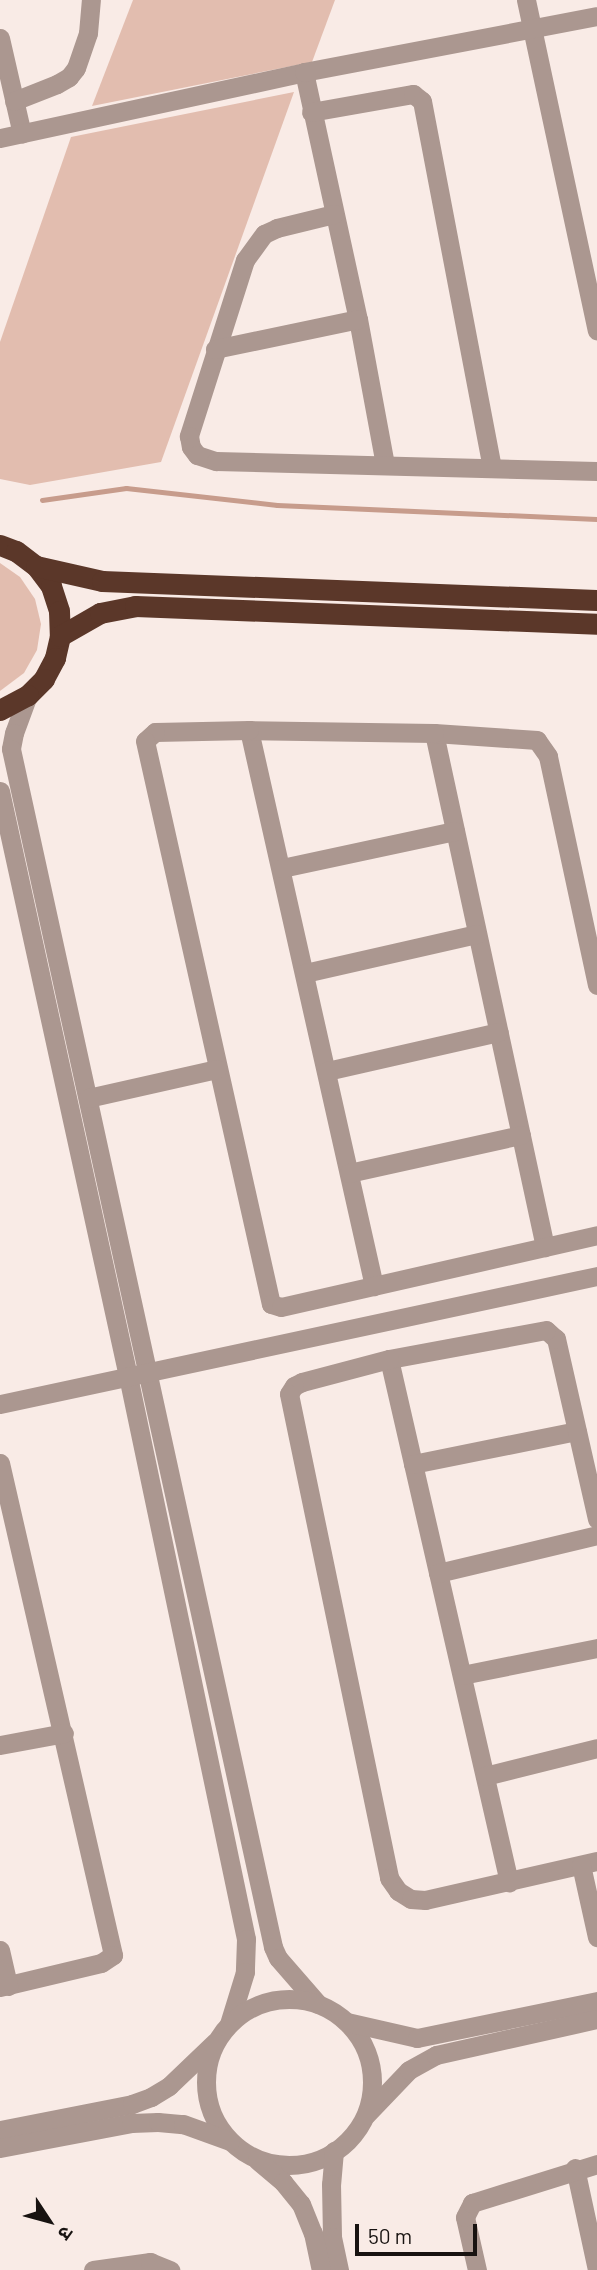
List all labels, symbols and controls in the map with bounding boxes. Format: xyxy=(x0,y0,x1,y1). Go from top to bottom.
north arrow xyxy=(14,2186,84,2256)
scale bar xyxy=(359,2210,482,2254)
text: उ xyxy=(54,2222,79,2245)
text: 50 m xyxy=(368,2223,412,2248)

